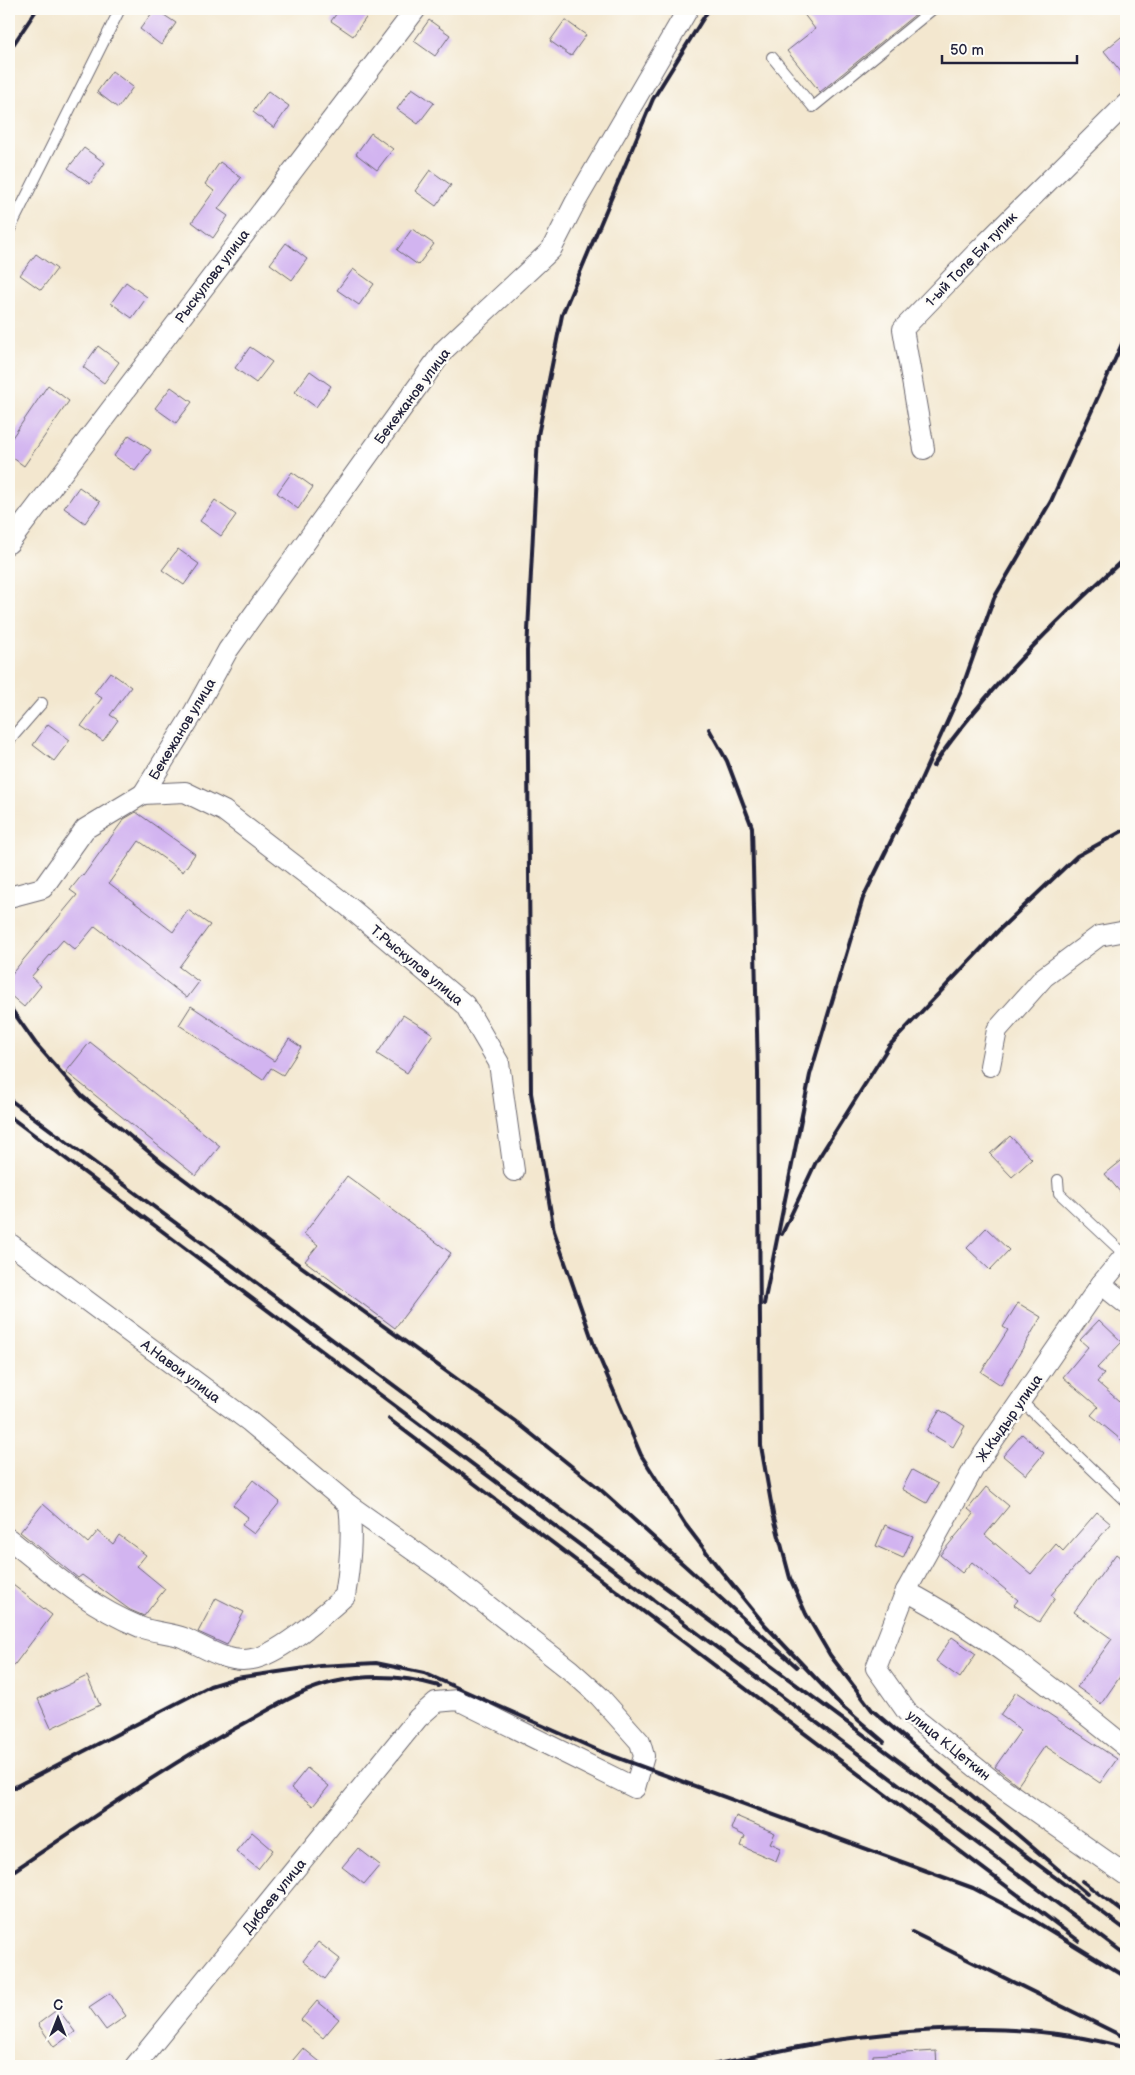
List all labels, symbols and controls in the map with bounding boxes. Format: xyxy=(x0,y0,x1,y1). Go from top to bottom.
scale bar xyxy=(942,32,1078,64)
text: 50 m xyxy=(950,41,984,60)
street label: 1-ый Толе Би тупик xyxy=(922,208,1021,310)
street label: Рыскулова улица xyxy=(172,225,254,327)
street label: Бекежанов улица xyxy=(371,344,454,448)
street label: Бекежанов улица xyxy=(145,675,220,783)
street label: Т.Рыскулов улица xyxy=(367,922,467,1010)
street label: А.Навои улица xyxy=(137,1335,224,1407)
street label: Ж.Кыдыр улица xyxy=(973,1371,1046,1465)
street label: улица К.Цеткин xyxy=(904,1707,994,1784)
street label: Дибаев улица xyxy=(239,1855,310,1937)
north arrow xyxy=(32,1992,82,2042)
text: С xyxy=(53,1997,63,2014)

